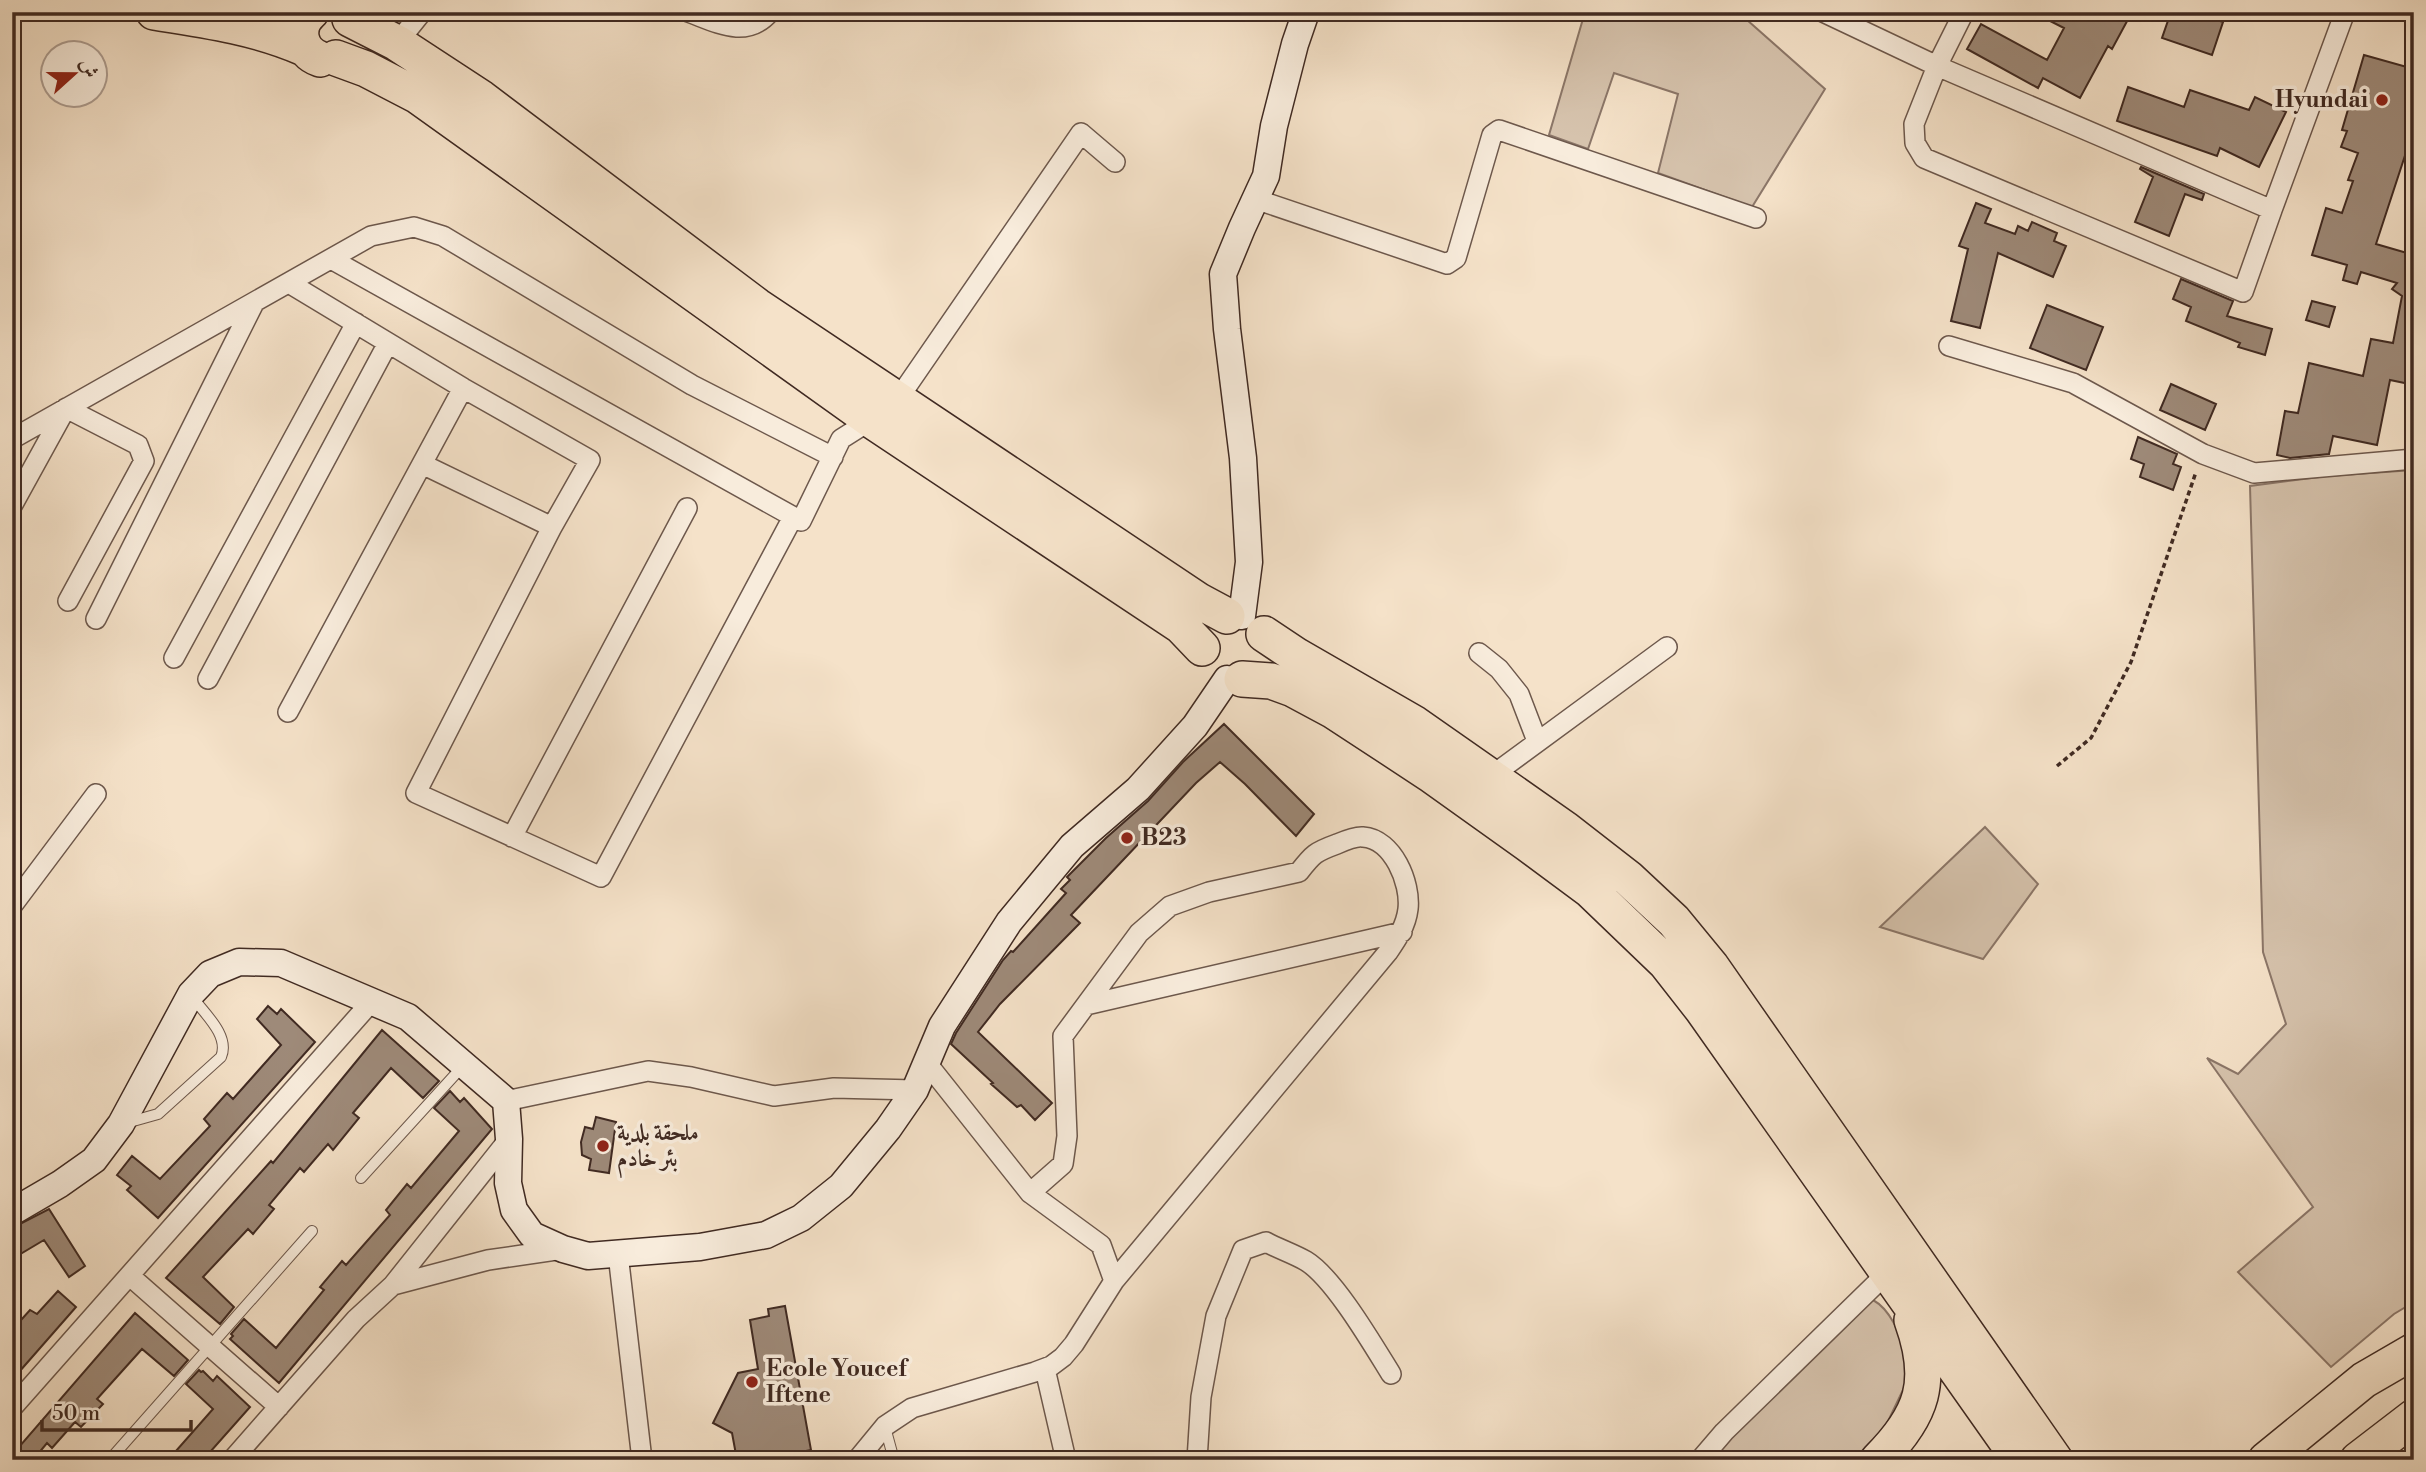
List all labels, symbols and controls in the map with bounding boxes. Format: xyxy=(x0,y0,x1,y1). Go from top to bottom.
north arrow xyxy=(38,38,108,108)
text: ش xyxy=(74,55,104,81)
place label: Hyundai xyxy=(2275,86,2368,114)
marker: Hyundai xyxy=(2374,92,2390,108)
place label: B23 xyxy=(1141,824,1187,852)
marker: B23 xyxy=(1119,830,1135,846)
place label: ملحقة بلدية بئر خادم xyxy=(617,1119,699,1179)
marker: ملحقة بلدية بئر خادم xyxy=(595,1138,611,1154)
place label: Ecole Youcef Iftene xyxy=(766,1355,909,1409)
marker: Ecole Youcef Iftene xyxy=(744,1374,760,1390)
scale bar xyxy=(42,1388,191,1432)
text: 50 m xyxy=(52,1401,100,1427)

